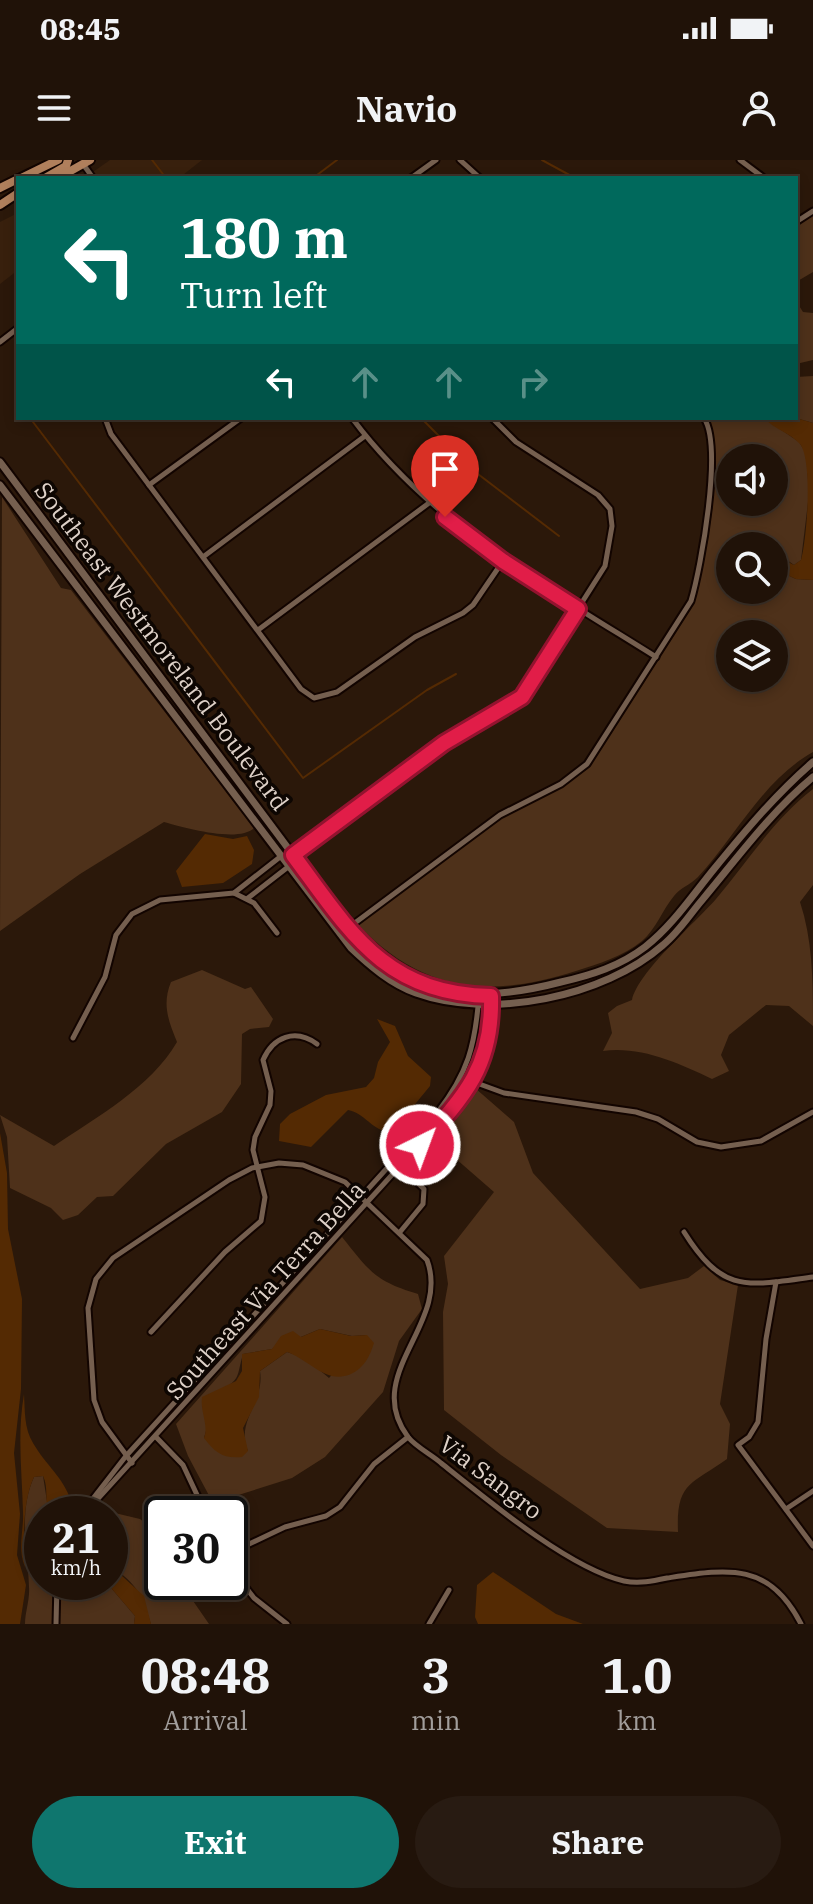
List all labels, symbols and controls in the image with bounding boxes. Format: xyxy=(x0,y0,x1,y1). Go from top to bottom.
text: 08:45 xyxy=(40,9,121,48)
text: Navio xyxy=(356,85,457,132)
icon: menu xyxy=(32,86,76,130)
icon: person xyxy=(737,86,781,130)
text: 180 m xyxy=(180,201,348,273)
icon: left xyxy=(48,208,152,312)
text: Turn left xyxy=(180,271,327,318)
icon: left xyxy=(259,360,303,404)
icon: ahead xyxy=(343,360,387,404)
icon: ahead xyxy=(427,360,471,404)
icon: right xyxy=(511,360,555,404)
pin xyxy=(411,435,479,517)
map controls xyxy=(716,444,788,692)
button: sound xyxy=(716,444,788,516)
icon: arrive xyxy=(423,447,467,491)
street label: Southeast Westmoreland Boulevard xyxy=(28,475,296,817)
button: search xyxy=(716,532,788,604)
button: layers xyxy=(716,620,788,692)
position arrow xyxy=(378,1103,462,1187)
street label: Southeast Via Terra Bella xyxy=(158,1174,372,1406)
street label: Via Sangro xyxy=(433,1428,549,1526)
speed limit sign: 30 xyxy=(144,1496,248,1600)
text: 21 xyxy=(52,1512,100,1564)
text: km/h xyxy=(51,1554,101,1581)
text: 08:48 xyxy=(141,1644,270,1706)
text: 3 xyxy=(421,1644,450,1706)
text: 1.0 xyxy=(601,1644,672,1706)
text: Arrival xyxy=(163,1703,248,1737)
text: min xyxy=(411,1703,461,1737)
text: km xyxy=(617,1703,657,1737)
button: Exit xyxy=(32,1796,399,1888)
button: Share xyxy=(415,1796,781,1888)

